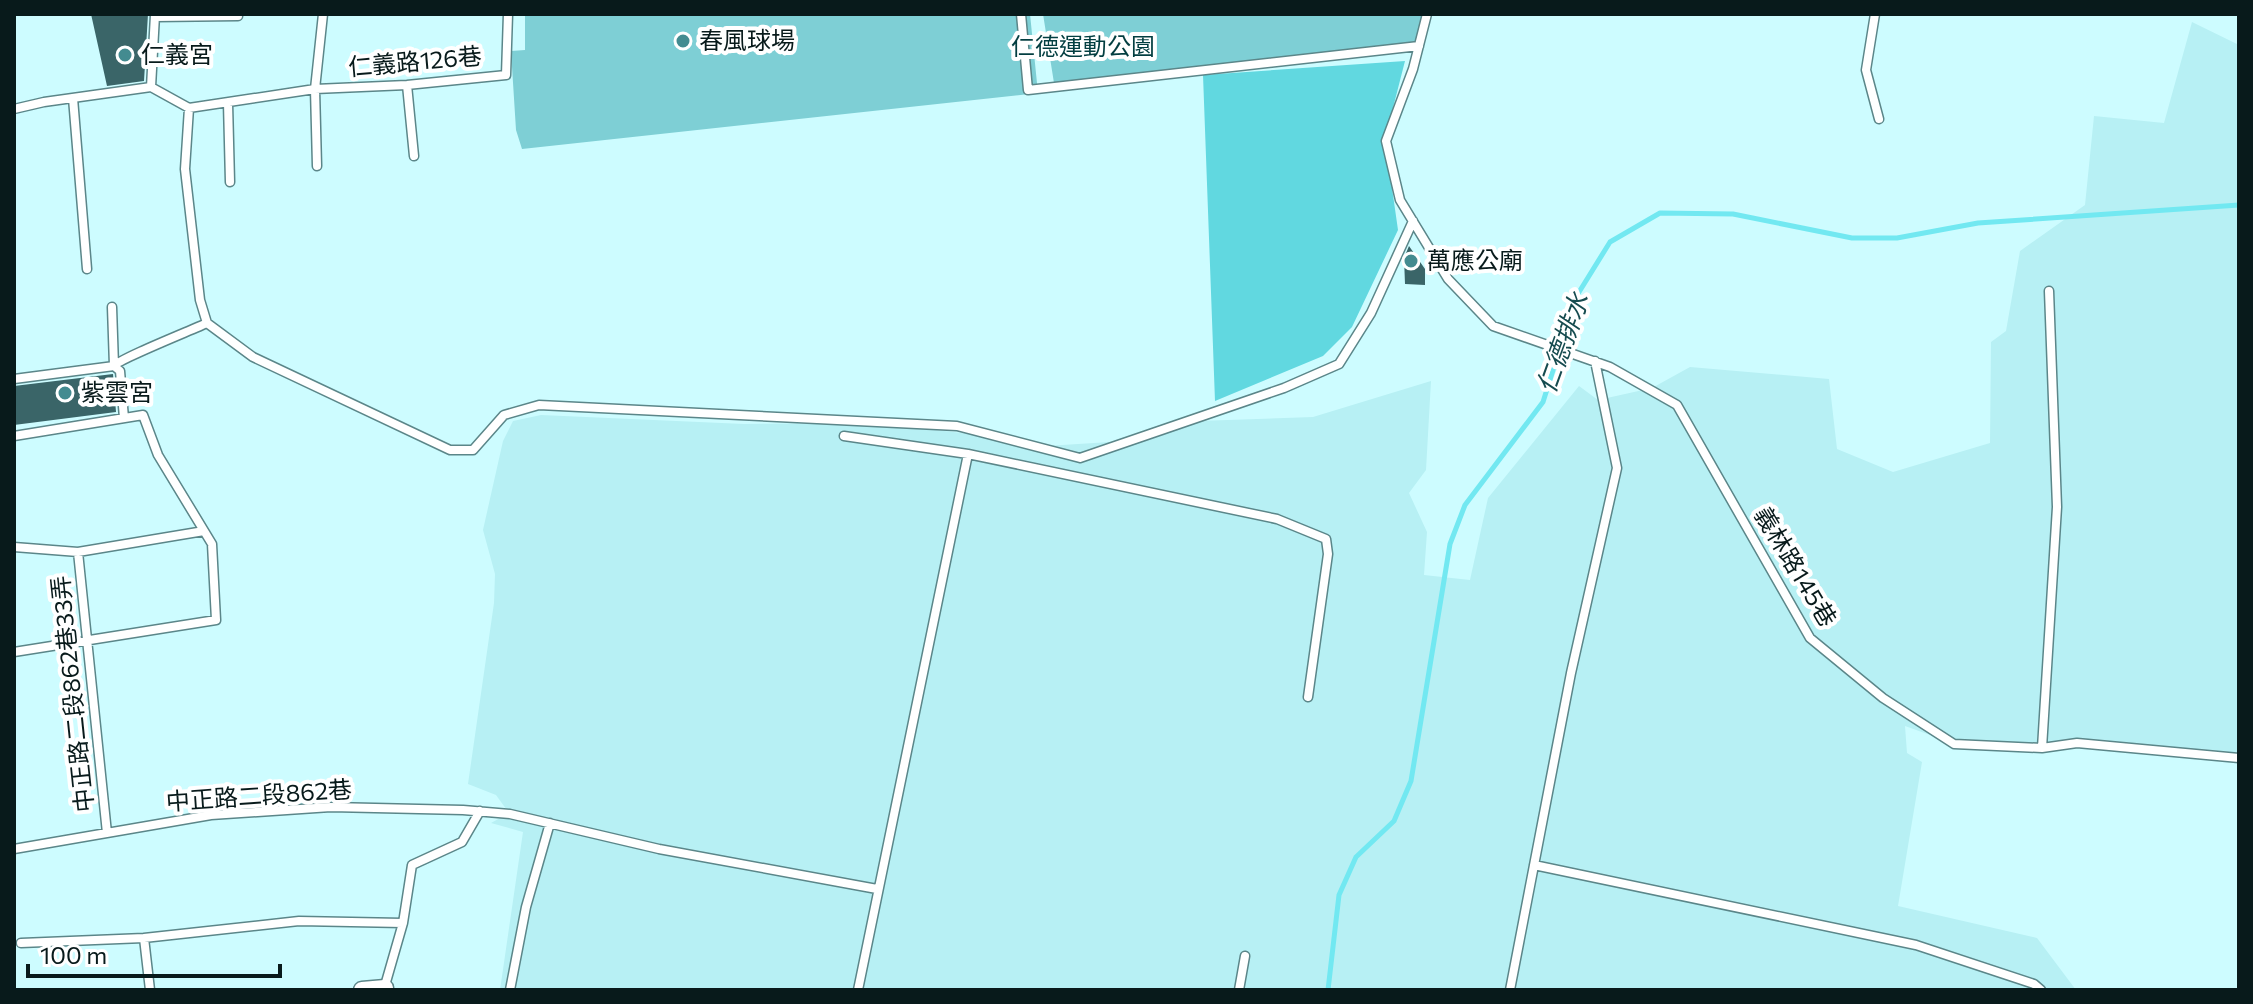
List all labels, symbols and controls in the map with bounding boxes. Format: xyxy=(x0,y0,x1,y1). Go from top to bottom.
place label: 春風球場 xyxy=(699,25,795,54)
park label: 仁德運動公園 xyxy=(1011,31,1155,60)
marker: 春風球場 xyxy=(674,32,692,50)
place label: 仁義宮 xyxy=(141,39,213,68)
street label: 仁義路126巷 xyxy=(347,40,483,81)
marker: 仁義宮 xyxy=(116,46,134,64)
place label: 萬應公廟 xyxy=(1427,245,1523,274)
marker: 萬應公廟 xyxy=(1402,252,1420,270)
water label: 仁德排水 xyxy=(1529,287,1594,397)
place label: 紫雲宮 xyxy=(81,377,153,406)
marker: 紫雲宮 xyxy=(56,384,74,402)
street label: 義林路145巷 xyxy=(1749,501,1843,631)
street label: 中正路二段862巷33弄 xyxy=(45,574,98,814)
street label: 中正路二段862巷 xyxy=(165,774,353,815)
scale bar xyxy=(28,928,280,978)
text: 100 m xyxy=(40,940,107,969)

